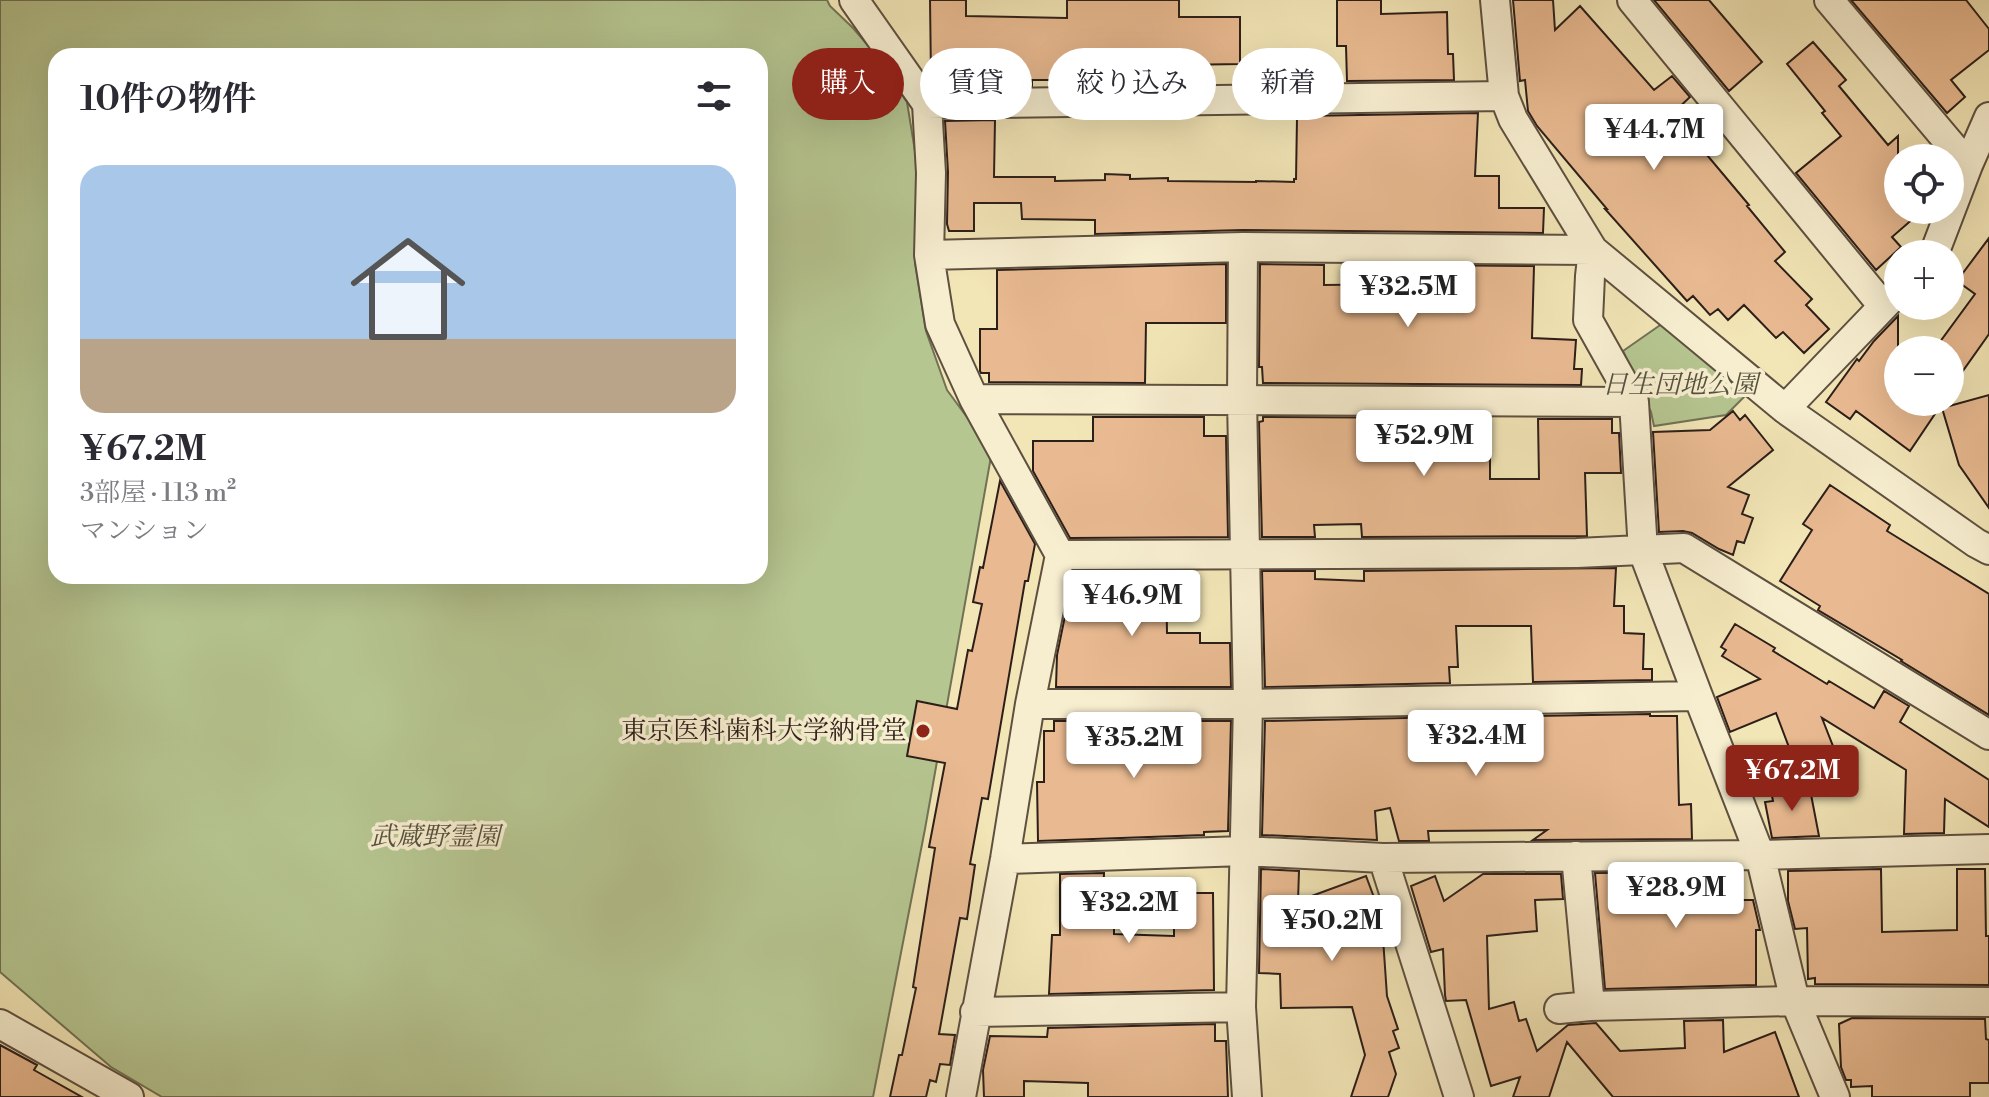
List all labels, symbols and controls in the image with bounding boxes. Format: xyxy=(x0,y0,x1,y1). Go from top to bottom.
chip: 購入 xyxy=(792,48,904,120)
chip: 賃貸 xyxy=(920,48,1032,120)
chip: 絞り込み xyxy=(1048,48,1216,120)
chip: 新着 xyxy=(1232,48,1344,120)
icon: filters xyxy=(692,74,736,118)
text: 10件の物件 xyxy=(80,79,256,121)
pin: ¥44.7M xyxy=(1589,104,1719,172)
text: ¥44.7M xyxy=(1603,114,1705,146)
map controls xyxy=(1884,144,1964,416)
button: locate xyxy=(1884,144,1964,224)
icon: home xyxy=(336,217,480,361)
button: + xyxy=(1884,240,1964,320)
pin: ¥32.5M xyxy=(1343,261,1473,329)
text: ¥32.5M xyxy=(1358,271,1458,303)
button: − xyxy=(1884,336,1964,416)
park label: 日生団地公園 xyxy=(1602,369,1762,401)
pin: ¥52.9M xyxy=(1359,410,1489,478)
text: ¥52.9M xyxy=(1374,420,1474,452)
text: ¥67.2M xyxy=(80,429,206,471)
text: 3部屋 · 113 m² xyxy=(80,477,236,509)
text: マンション xyxy=(80,515,209,547)
pin: ¥46.9M xyxy=(1067,570,1197,638)
text: ¥46.9M xyxy=(1081,580,1183,612)
pin: ¥32.4M xyxy=(1411,710,1541,778)
pin: ¥35.2M xyxy=(1069,712,1199,780)
place label: 東京医科歯科大学納骨堂 xyxy=(621,715,907,747)
text: ¥32.4M xyxy=(1426,720,1526,752)
marker: 東京医科歯科大学納骨堂 xyxy=(914,722,932,740)
text: ¥35.2M xyxy=(1084,722,1184,754)
pin: ¥67.2M xyxy=(1727,745,1857,813)
text: ¥67.2M xyxy=(1744,755,1840,787)
park label: 武蔵野霊園 xyxy=(370,821,504,853)
pin: ¥28.9M xyxy=(1611,862,1741,930)
text: ¥28.9M xyxy=(1626,872,1726,904)
pin: ¥32.2M xyxy=(1064,877,1194,945)
text: ¥32.2M xyxy=(1079,887,1179,919)
pin: ¥50.2M xyxy=(1267,895,1397,963)
text: ¥50.2M xyxy=(1281,905,1383,937)

